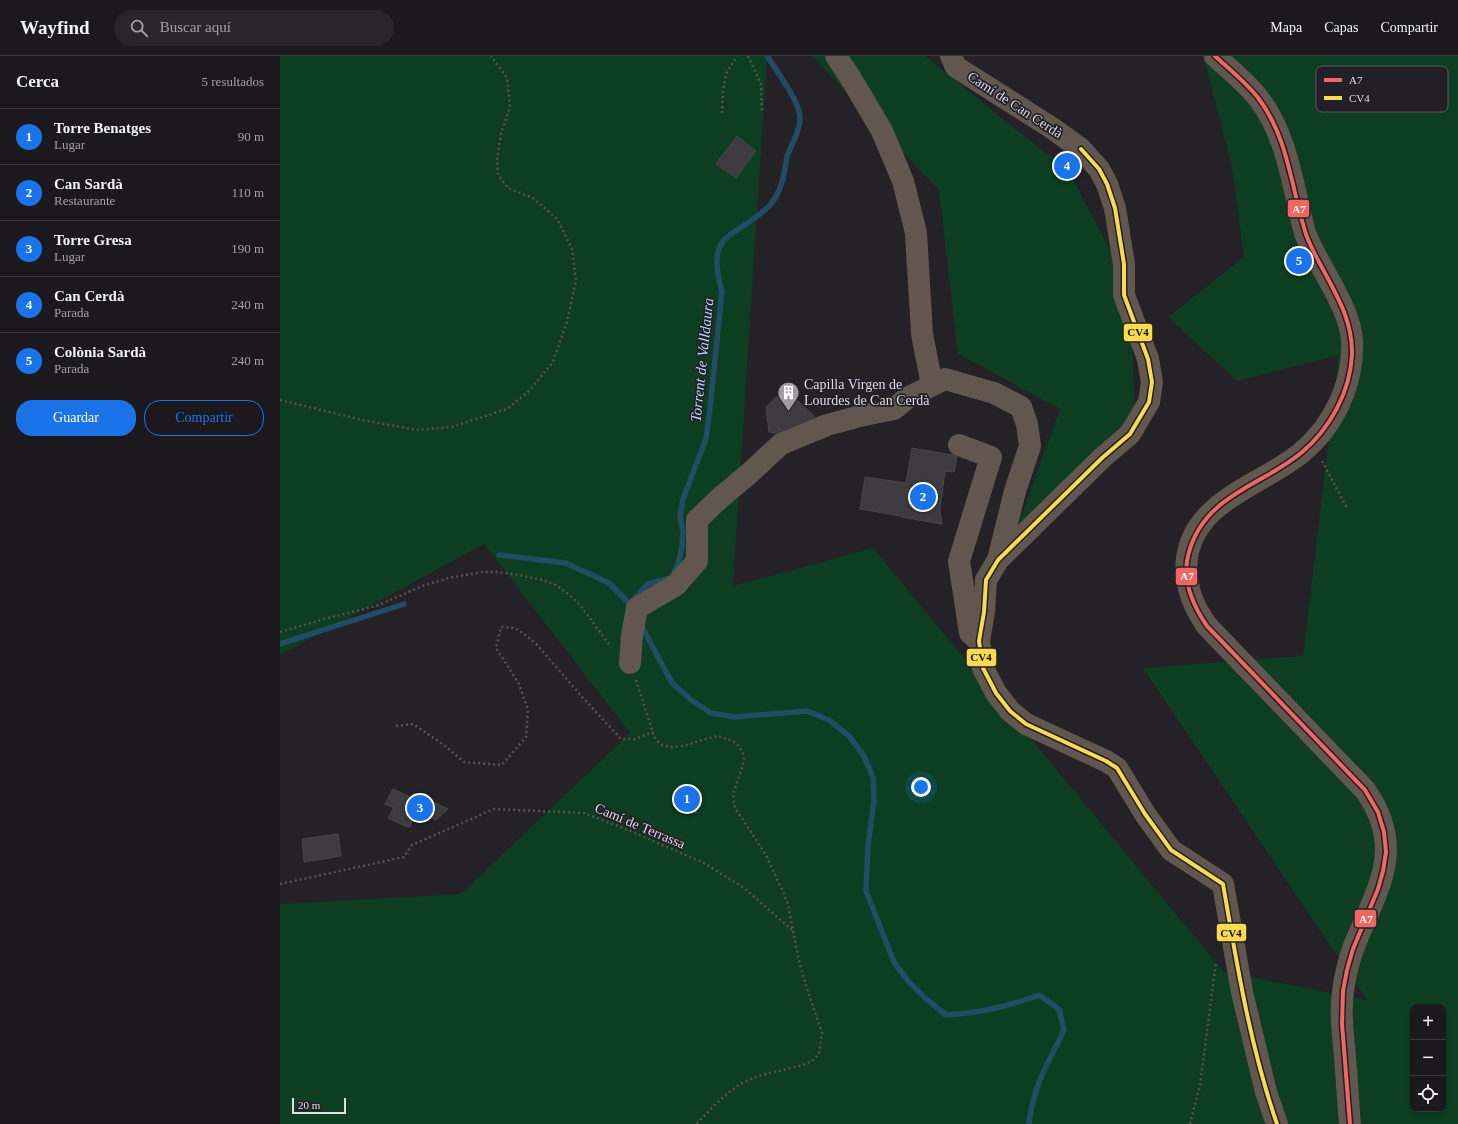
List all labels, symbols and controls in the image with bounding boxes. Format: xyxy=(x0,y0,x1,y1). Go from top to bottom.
search box xyxy=(114,10,394,46)
text: Wayfind xyxy=(20,17,90,38)
icon: search xyxy=(128,17,150,39)
text: Buscar aquí xyxy=(160,19,231,35)
text: Mapa xyxy=(1270,20,1302,35)
text: Capas xyxy=(1324,20,1358,35)
text: Compartir xyxy=(1380,20,1438,35)
legend xyxy=(1316,66,1448,112)
street label: Camí de Can Cerdà xyxy=(965,69,1066,142)
text: Cerca xyxy=(16,72,59,91)
text: 5 resultados xyxy=(202,74,264,89)
text: A7 xyxy=(1349,74,1363,86)
text: CV4 xyxy=(1349,92,1370,104)
text: Torre Benatges xyxy=(54,120,151,136)
text: 1 xyxy=(26,129,32,144)
text: 90 m xyxy=(238,129,264,144)
text: Lugar xyxy=(54,137,85,152)
pin: 4 xyxy=(1054,151,1080,181)
text: Can Sardà xyxy=(54,176,123,192)
text: 2 xyxy=(26,185,32,200)
text: 110 m xyxy=(232,185,264,200)
text: Restaurante xyxy=(54,193,115,208)
line badge: A7 xyxy=(1287,199,1310,218)
text: A7 xyxy=(1292,203,1306,215)
text: Torre Gresa xyxy=(54,232,132,248)
text: 3 xyxy=(26,241,32,256)
text: 190 m xyxy=(231,241,264,256)
pin: 5 xyxy=(1286,246,1312,276)
text: Lugar xyxy=(54,249,85,264)
text: Can Cerdà xyxy=(54,288,124,304)
text: 4 xyxy=(26,297,32,312)
text: 240 m xyxy=(231,297,264,312)
water label: Torrent de Valldaura xyxy=(688,297,716,423)
text: Parada xyxy=(54,305,89,320)
line badge: CV4 xyxy=(1123,323,1153,342)
text: CV4 xyxy=(1127,326,1149,338)
text: Colònia Sardà xyxy=(54,344,146,360)
text: 5 xyxy=(26,353,32,368)
text: 240 m xyxy=(231,353,264,368)
text: Parada xyxy=(54,361,89,376)
place label: Capilla Virgen de Lourdes de Can Cerdà xyxy=(804,377,930,408)
building icon: Capilla Virgen de Lourdes de Can Cerdà xyxy=(775,379,801,412)
button: Guardar xyxy=(16,400,136,436)
button: Compartir xyxy=(144,400,264,436)
pin: 2 xyxy=(910,482,936,512)
line badge: A7 xyxy=(1175,567,1198,586)
text: A7 xyxy=(1180,570,1194,582)
line badge: CV4 xyxy=(966,648,997,667)
text: CV4 xyxy=(970,651,992,663)
your location xyxy=(911,777,931,797)
pin: 1 xyxy=(674,784,700,814)
pin: 3 xyxy=(407,793,433,823)
street label: Camí de Terrassa xyxy=(593,800,688,852)
line badge: A7 xyxy=(1354,909,1377,928)
text: A7 xyxy=(1359,913,1373,925)
line badge: CV4 xyxy=(1216,923,1247,942)
text: CV4 xyxy=(1220,927,1242,939)
map controls xyxy=(1410,1004,1446,1112)
button: + xyxy=(1410,1004,1446,1040)
button: − xyxy=(1410,1040,1446,1076)
button: locate xyxy=(1410,1076,1446,1112)
scale bar xyxy=(292,1096,346,1115)
text: 20 m xyxy=(298,1099,320,1111)

